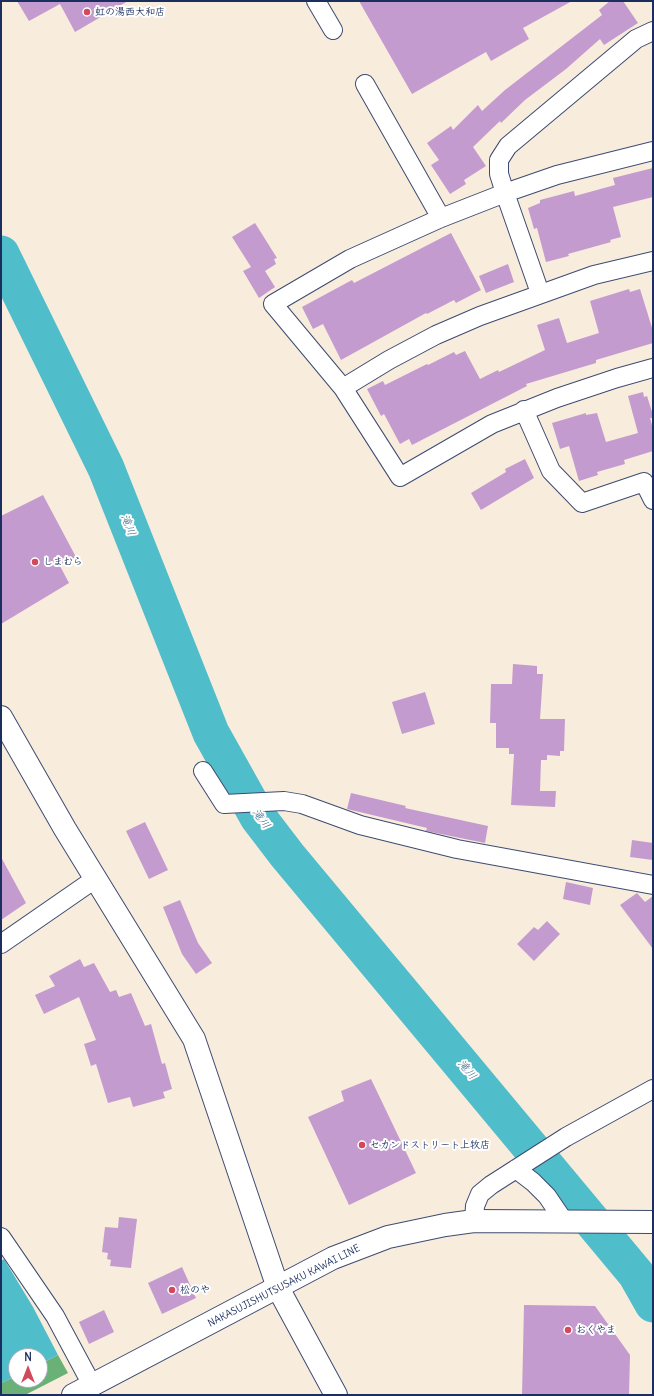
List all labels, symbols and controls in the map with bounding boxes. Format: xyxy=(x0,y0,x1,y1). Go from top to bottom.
place label: 虹の湯西大和店 xyxy=(95,6,165,18)
marker: 虹の湯西大和店 xyxy=(82,7,92,17)
water label: 滝川 xyxy=(118,512,138,538)
place label: しまむら xyxy=(43,556,83,568)
marker: しまむら xyxy=(30,557,40,567)
water label: 滝川 xyxy=(249,806,273,832)
water label: 滝川 xyxy=(455,1057,479,1083)
place label: セカンドストリート上牧店 xyxy=(370,1139,490,1151)
marker: セカンドストリート上牧店 xyxy=(357,1140,367,1150)
street label: NAKASUJISHUTSUSAKU KAWAI LINE xyxy=(206,1242,362,1330)
place label: 松のや xyxy=(180,1284,210,1296)
marker: 松のや xyxy=(167,1285,177,1295)
place label: おくやま xyxy=(576,1324,616,1336)
marker: おくやま xyxy=(563,1325,573,1335)
north arrow xyxy=(8,1348,48,1388)
text: N xyxy=(24,1350,32,1364)

